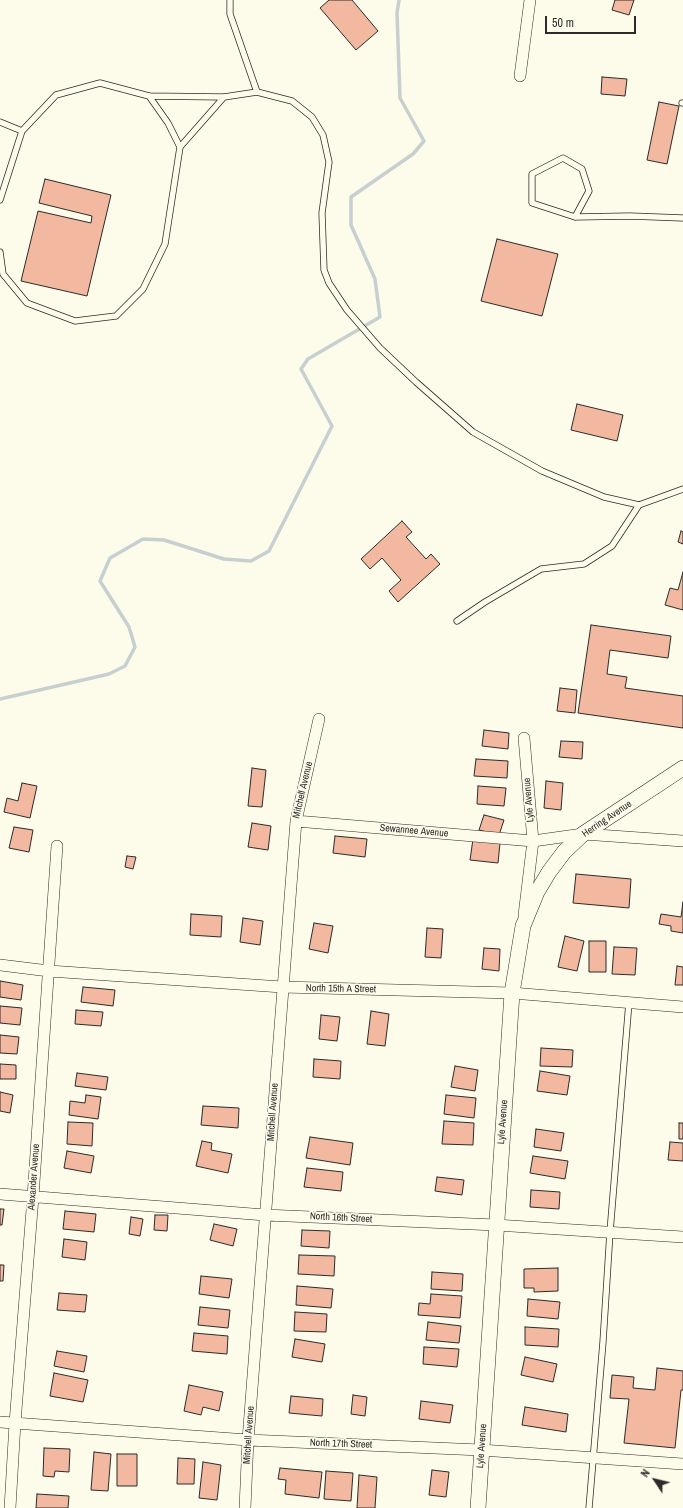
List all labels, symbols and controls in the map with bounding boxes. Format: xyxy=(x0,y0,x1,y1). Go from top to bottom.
scale bar xyxy=(547,8,638,34)
text: 50 m xyxy=(552,15,574,31)
street label: Mitchell Avenue xyxy=(291,760,315,820)
street label: Lyle Avenue xyxy=(521,777,537,823)
street label: Herring Avenue xyxy=(580,798,634,840)
street label: Sewannee Avenue xyxy=(379,822,449,840)
street label: North 15th A Street xyxy=(306,982,376,996)
street label: Mitchell Avenue xyxy=(265,1083,281,1141)
street label: Lyle Avenue xyxy=(495,1099,511,1145)
street label: Alexander Avenue xyxy=(26,1143,42,1211)
street label: North 16th Street xyxy=(310,1210,372,1226)
street label: Mitchell Avenue xyxy=(241,1406,257,1464)
street label: Lyle Avenue xyxy=(474,1423,490,1469)
street label: North 17th Street xyxy=(310,1437,372,1451)
north arrow xyxy=(635,1460,675,1500)
text: N xyxy=(638,1466,653,1480)

